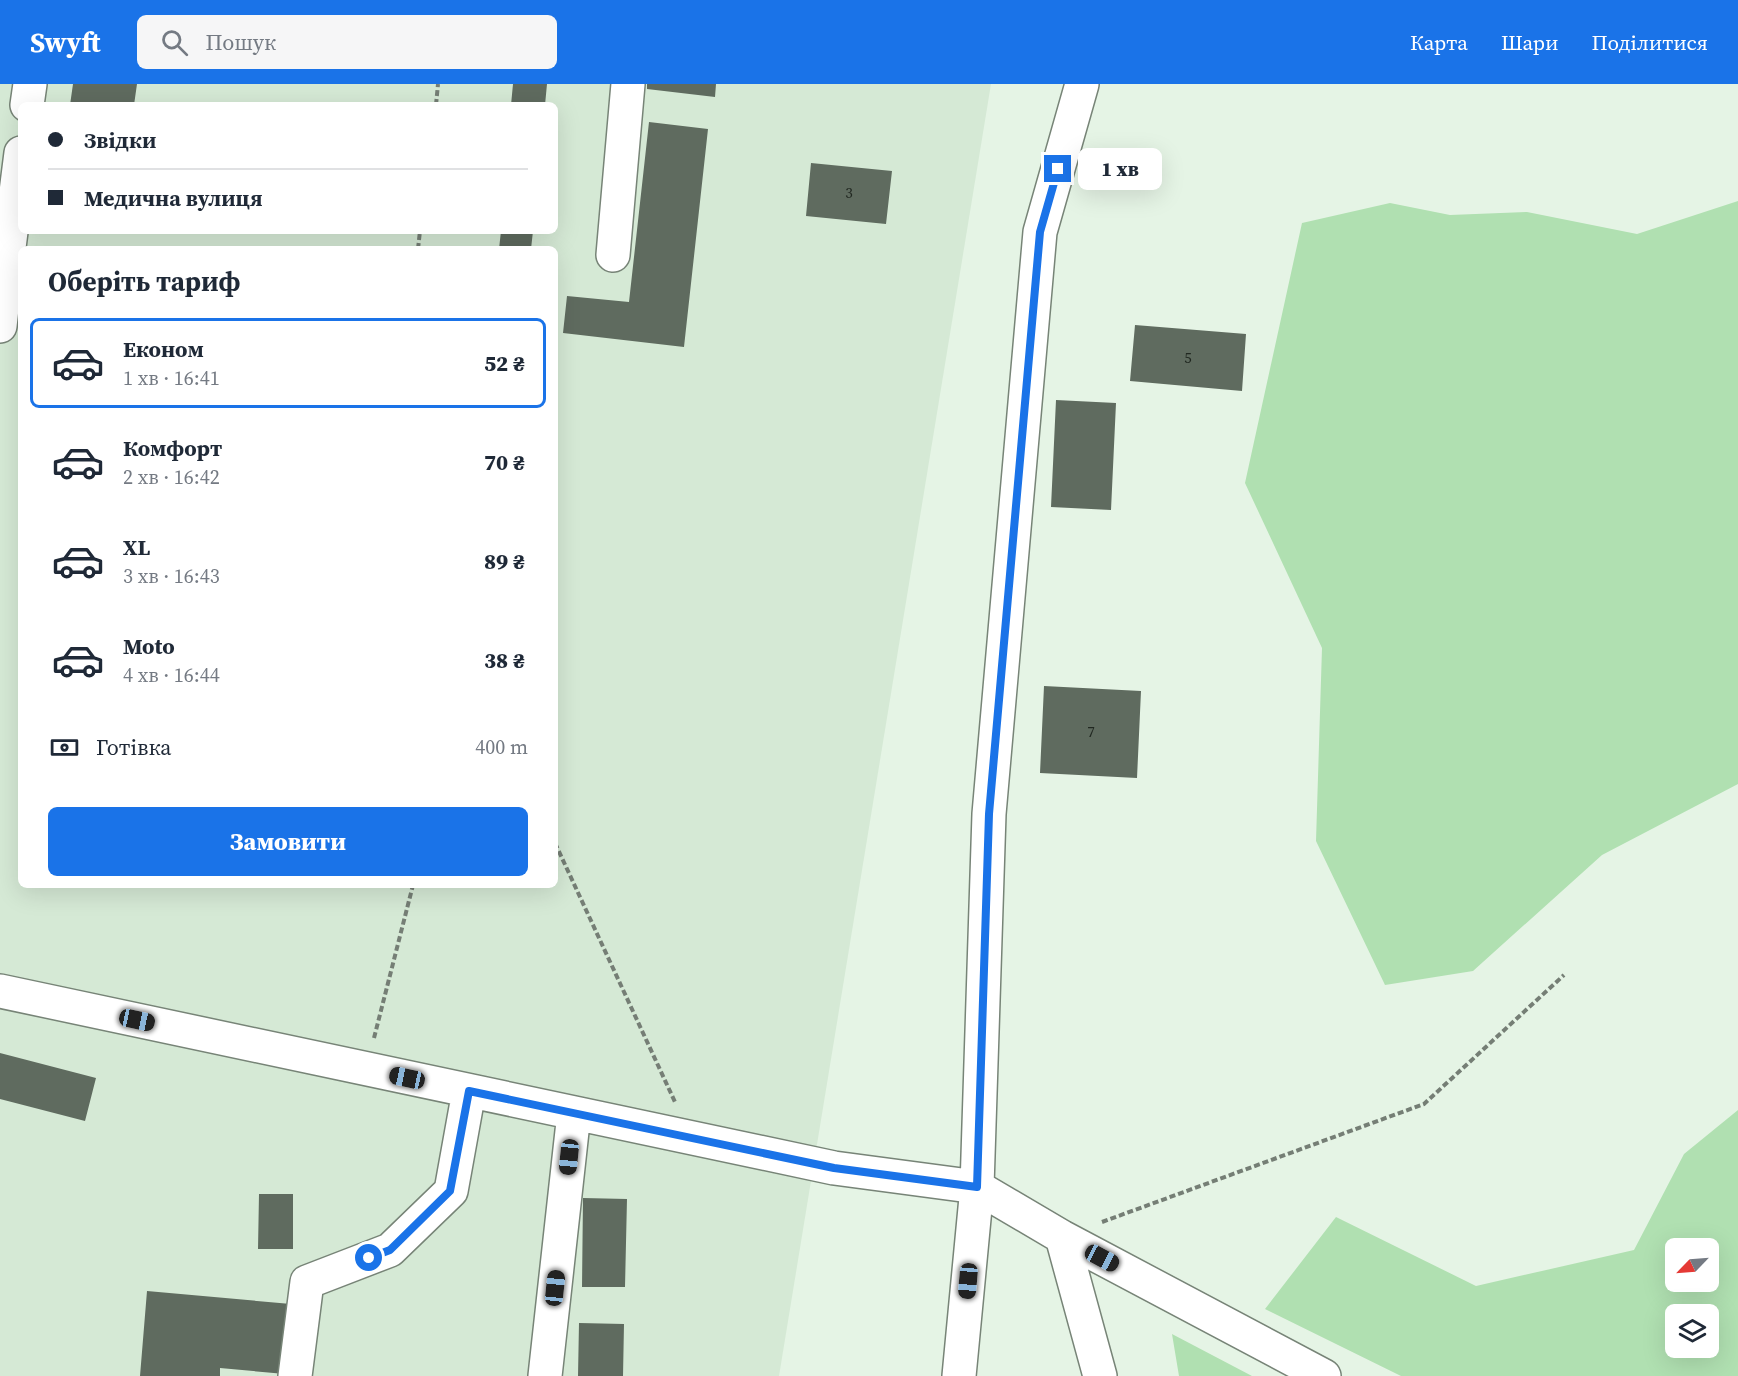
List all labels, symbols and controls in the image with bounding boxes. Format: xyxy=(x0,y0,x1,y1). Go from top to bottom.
search box xyxy=(137,15,557,69)
text: Swyft xyxy=(30,23,101,61)
icon: search xyxy=(158,26,191,59)
text: Пошук xyxy=(206,27,276,57)
text: Карта xyxy=(1410,28,1468,57)
text: Шари xyxy=(1501,28,1559,57)
text: Поділитися xyxy=(1592,28,1708,57)
text: Звідки xyxy=(84,125,156,155)
callout: 1 хв xyxy=(1079,148,1163,190)
route end xyxy=(1044,155,1071,182)
text: 1 хв xyxy=(1101,155,1139,183)
house number: 3 xyxy=(845,182,853,203)
text: Медична вулиця xyxy=(84,183,263,213)
text: Оберіть тариф xyxy=(48,263,240,300)
text: Економ xyxy=(123,334,204,364)
icon: car xyxy=(51,336,105,390)
house number: 5 xyxy=(1184,347,1192,368)
text: 52 ₴ xyxy=(484,348,525,378)
text: 1 хв · 16:41 xyxy=(123,364,220,392)
text: Комфорт xyxy=(123,433,222,463)
icon: car xyxy=(51,435,105,489)
text: 70 ₴ xyxy=(484,447,525,477)
text: 2 хв · 16:42 xyxy=(123,463,220,491)
text: XL xyxy=(123,532,150,562)
icon: car xyxy=(51,534,105,588)
text: 89 ₴ xyxy=(484,546,525,576)
text: 3 хв · 16:43 xyxy=(123,562,220,590)
text: Moto xyxy=(123,631,175,661)
icon: car xyxy=(51,633,105,687)
text: 38 ₴ xyxy=(484,645,525,675)
text: 4 хв · 16:44 xyxy=(123,661,220,689)
house number: 7 xyxy=(1087,721,1095,742)
icon: cash xyxy=(48,731,81,764)
text: Готівка xyxy=(96,732,171,762)
text: 400 m xyxy=(475,733,528,761)
button: Замовити xyxy=(48,807,528,876)
car xyxy=(118,1007,156,1033)
car xyxy=(388,1065,426,1091)
car xyxy=(558,1138,580,1176)
north arrow xyxy=(1665,1238,1719,1292)
map controls xyxy=(1665,1238,1719,1358)
car xyxy=(1082,1242,1122,1274)
route start xyxy=(355,1244,382,1271)
car xyxy=(957,1262,979,1300)
car xyxy=(544,1269,566,1307)
button: layers xyxy=(1665,1304,1719,1358)

